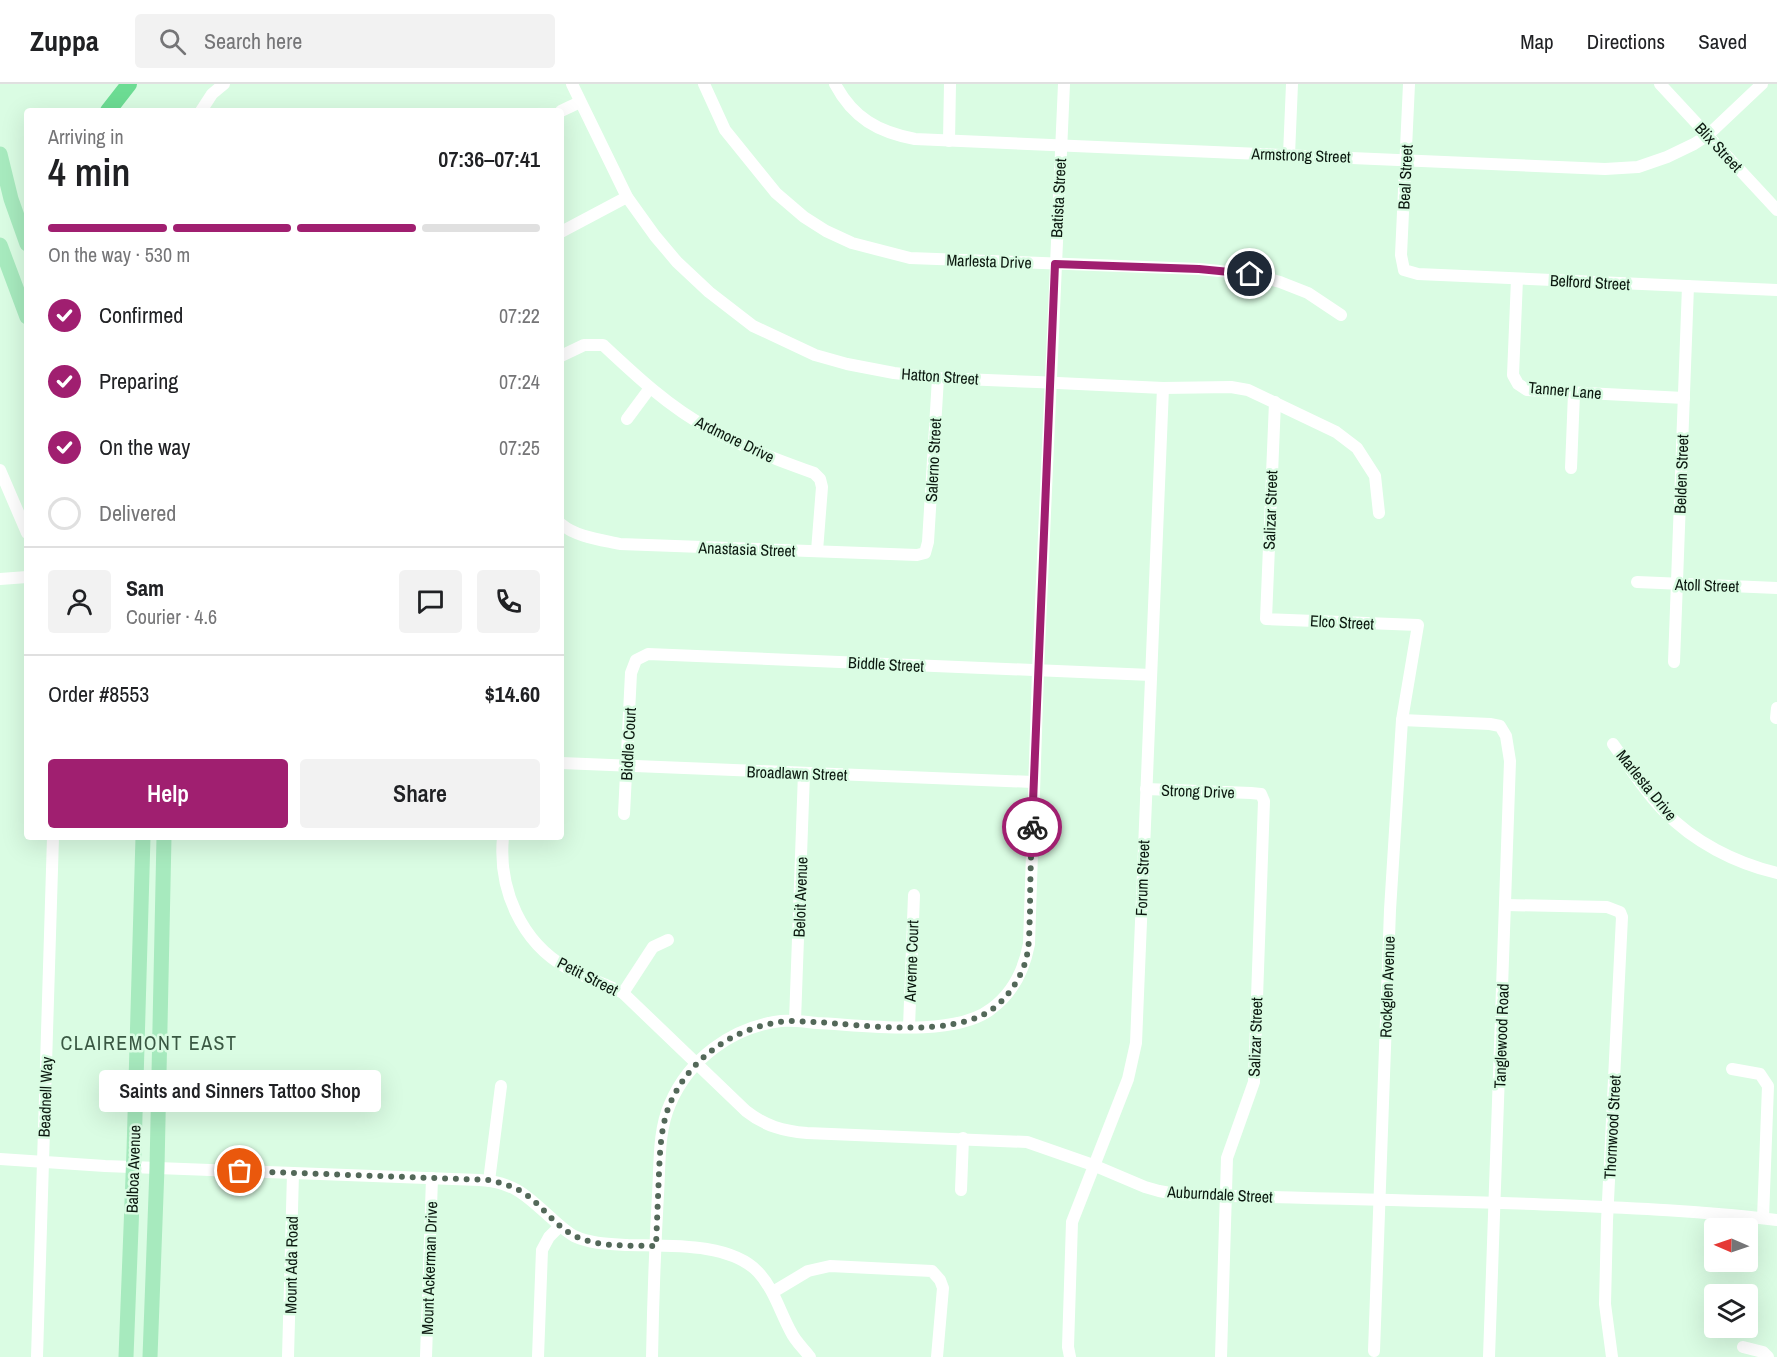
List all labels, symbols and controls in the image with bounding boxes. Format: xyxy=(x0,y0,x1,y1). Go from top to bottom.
search box xyxy=(135,14,555,68)
text: Zuppa xyxy=(30,22,99,60)
icon: search xyxy=(156,25,189,58)
text: Search here xyxy=(204,26,302,56)
text: Map xyxy=(1520,27,1554,56)
text: Directions xyxy=(1587,27,1665,56)
text: Saved xyxy=(1698,27,1747,56)
street label: Blix Street xyxy=(1690,117,1748,177)
text: Arriving in xyxy=(48,123,124,150)
street label: Armstrong Street xyxy=(1250,142,1351,168)
text: 07:36–07:41 xyxy=(438,144,540,174)
street label: Beal Street xyxy=(1392,144,1418,210)
text: 4 min xyxy=(48,146,130,198)
street label: Batista Street xyxy=(1045,157,1071,238)
text: On the way · 530 m xyxy=(48,241,190,268)
pin xyxy=(1224,248,1275,299)
street label: Marlesta Drive xyxy=(946,249,1032,273)
icon: home xyxy=(1233,257,1266,290)
street label: Belford Street xyxy=(1549,269,1631,295)
icon: check xyxy=(48,299,81,332)
text: Confirmed xyxy=(99,300,183,330)
text: 07:22 xyxy=(499,302,540,329)
street label: Hatton Street xyxy=(901,362,980,390)
icon: check xyxy=(48,365,81,398)
text: Preparing xyxy=(99,366,178,396)
text: 07:24 xyxy=(499,368,540,395)
street label: Tanner Lane xyxy=(1528,376,1602,404)
street label: Ardmore Drive xyxy=(691,410,778,468)
street label: Salerno Street xyxy=(920,417,946,502)
icon: check xyxy=(48,431,81,464)
text: On the way xyxy=(99,432,190,462)
text: 07:25 xyxy=(499,434,540,461)
street label: Belden Street xyxy=(1669,434,1693,514)
street label: Salizar Street xyxy=(1258,470,1282,550)
text: Delivered xyxy=(99,498,176,528)
street label: Anastasia Street xyxy=(697,536,796,562)
button: person xyxy=(48,570,111,633)
button: chat xyxy=(399,570,462,633)
button: phone xyxy=(477,570,540,633)
text: Sam xyxy=(126,573,164,603)
street label: Atoll Street xyxy=(1674,573,1740,597)
text: Courier · 4.6 xyxy=(126,603,217,630)
street label: Elco Street xyxy=(1309,609,1375,635)
street label: Biddle Street xyxy=(848,651,925,677)
text: Order #8553 xyxy=(48,679,149,709)
text: $14.60 xyxy=(485,679,540,709)
street label: Biddle Court xyxy=(615,707,641,781)
street label: Marlesta Drive xyxy=(1612,745,1682,825)
button: Help xyxy=(48,759,288,828)
button: Share xyxy=(300,759,540,828)
street label: Broadlawn Street xyxy=(746,760,848,786)
street label: Strong Drive xyxy=(1161,779,1235,803)
courier xyxy=(1002,797,1062,857)
icon: bike xyxy=(1016,811,1049,844)
street label: Forum Street xyxy=(1130,839,1154,916)
street label: Beloit Avenue xyxy=(788,856,812,938)
street label: Arverne Court xyxy=(899,919,923,1003)
street label: Rockglen Avenue xyxy=(1374,936,1400,1038)
street label: Petit Street xyxy=(554,951,623,1001)
street label: Tanglewood Road xyxy=(1488,983,1514,1089)
street label: Salizar Street xyxy=(1243,997,1267,1077)
district label: CLAIREMONT EAST xyxy=(60,1029,238,1056)
street label: Beadnell Way xyxy=(33,1056,57,1138)
callout: Saints and Sinners Tattoo Shop xyxy=(99,1069,381,1111)
street label: Thornwood Street xyxy=(1598,1074,1626,1180)
text: Saints and Sinners Tattoo Shop xyxy=(119,1077,361,1104)
street label: Balboa Avenue xyxy=(120,1125,146,1213)
pin xyxy=(214,1145,265,1196)
icon: bag xyxy=(223,1154,256,1187)
street label: Auburndale Street xyxy=(1166,1180,1274,1208)
street label: Mount Ackerman Drive xyxy=(416,1201,442,1335)
street label: Mount Ada Road xyxy=(279,1216,303,1314)
north arrow xyxy=(1704,1218,1758,1272)
map controls xyxy=(1704,1218,1758,1338)
button: layers xyxy=(1704,1284,1758,1338)

